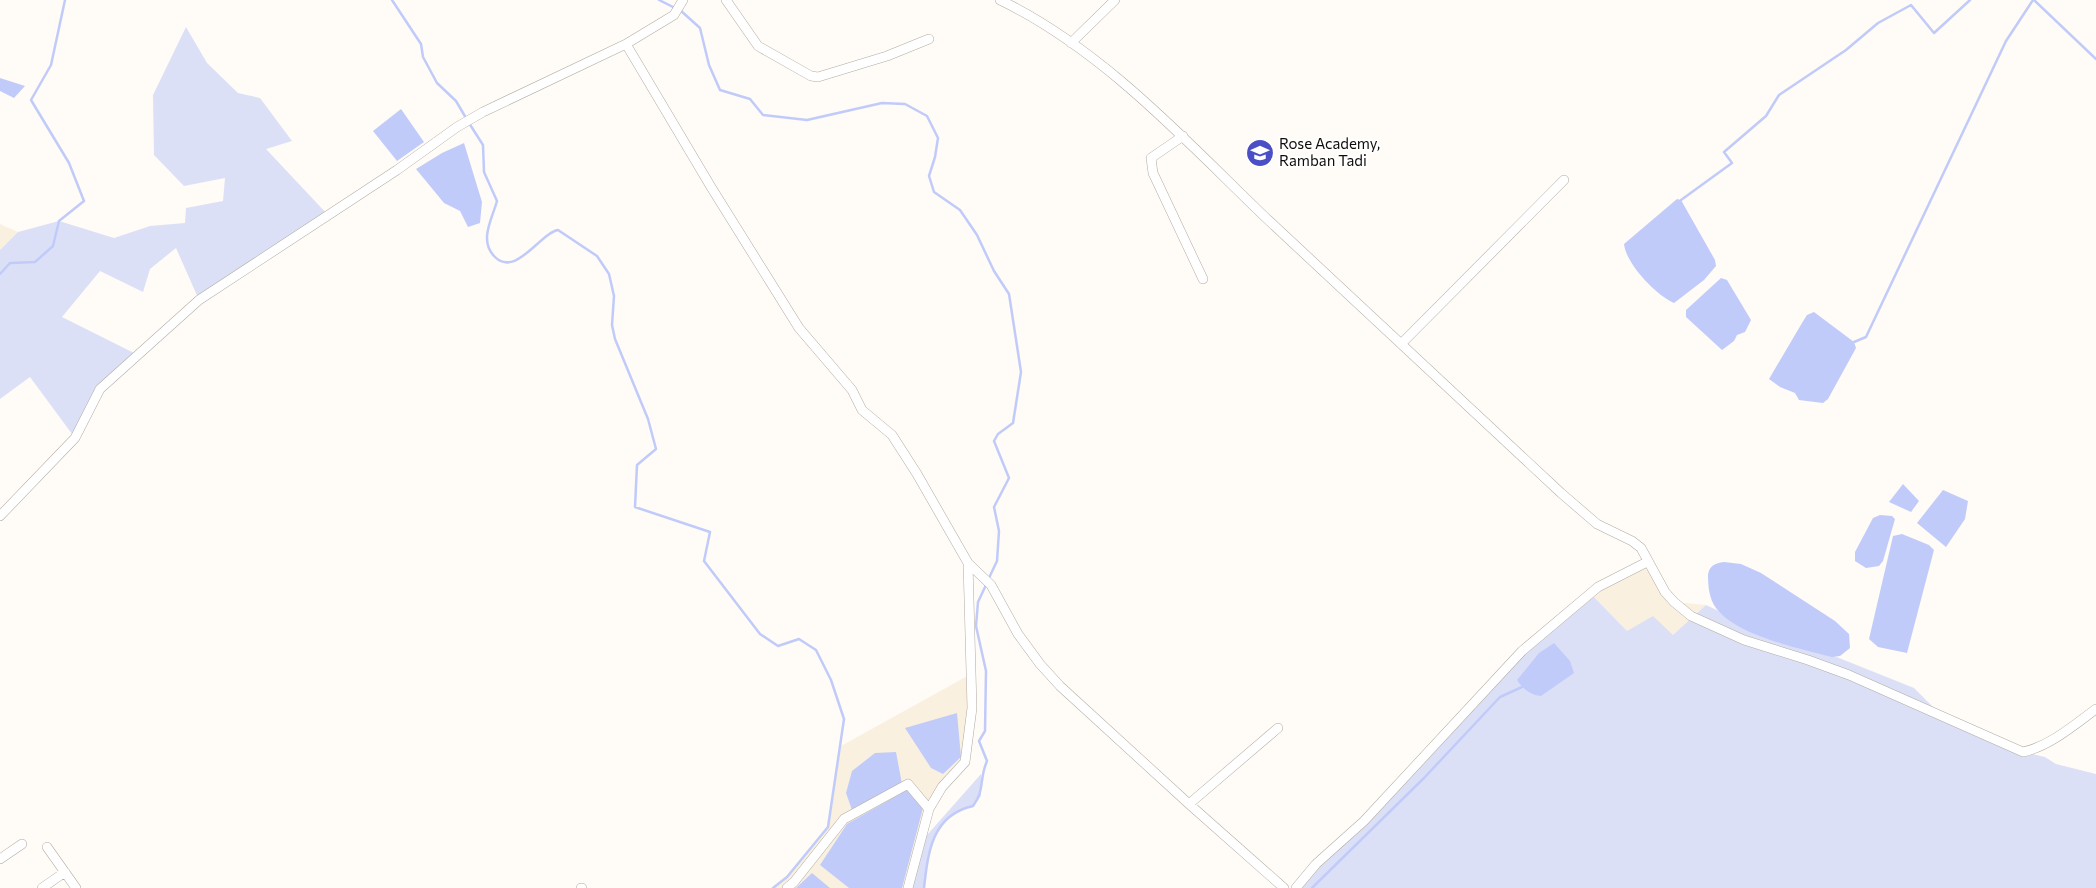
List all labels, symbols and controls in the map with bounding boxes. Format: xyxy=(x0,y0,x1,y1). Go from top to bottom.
place label: Rose Academy, Ramban Tadi xyxy=(1279,134,1380,169)
school or university icon: Rose Academy, Ramban Tadi xyxy=(1245,138,1275,168)

